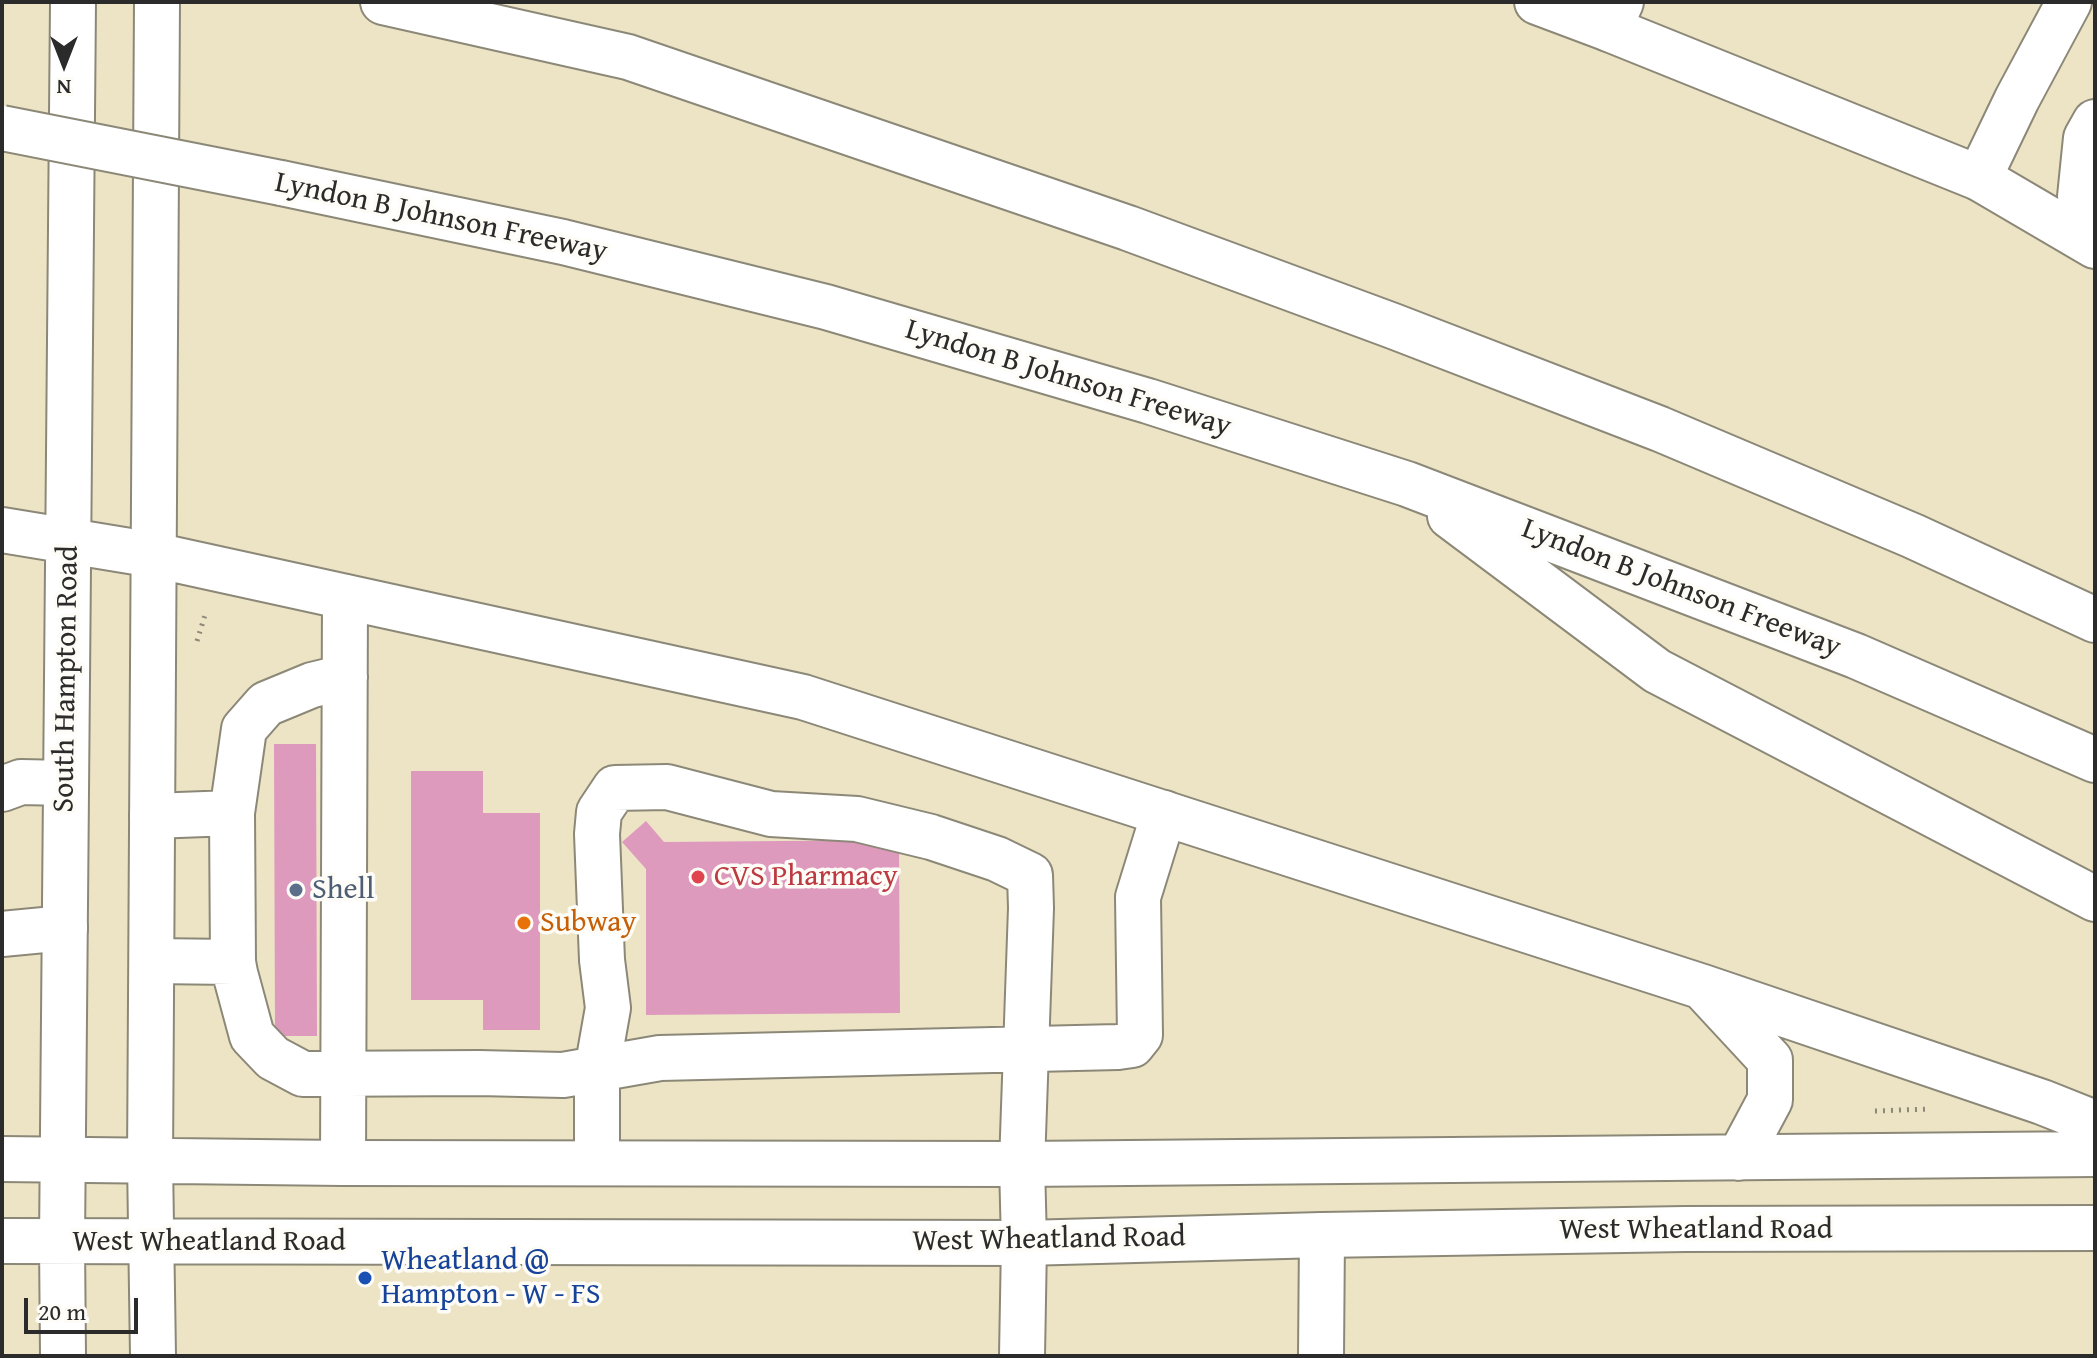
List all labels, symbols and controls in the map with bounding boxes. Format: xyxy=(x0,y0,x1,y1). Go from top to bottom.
north arrow xyxy=(24,24,104,104)
text: N xyxy=(57,72,71,104)
street label: Lyndon B Johnson Freeway xyxy=(272,165,610,271)
street label: Lyndon B Johnson Freeway xyxy=(901,312,1235,446)
street label: Lyndon B Johnson Freeway xyxy=(1517,512,1845,666)
street label: South Hampton Road xyxy=(47,545,87,813)
place label: CVS Pharmacy xyxy=(714,859,898,895)
marker: CVS Pharmacy xyxy=(689,868,707,886)
place label: Shell xyxy=(312,872,374,908)
marker: Shell xyxy=(287,881,305,899)
place label: Subway xyxy=(540,905,636,941)
marker: Subway xyxy=(515,914,533,932)
street label: West Wheatland Road xyxy=(1559,1212,1833,1248)
street label: West Wheatland Road xyxy=(912,1220,1186,1260)
street label: West Wheatland Road xyxy=(72,1224,346,1260)
place label: Wheatland @ Hampton - W - FS xyxy=(381,1243,600,1314)
marker: Wheatland @ Hampton - W - FS xyxy=(356,1269,374,1287)
scale bar xyxy=(28,1282,142,1332)
text: 20 m xyxy=(38,1294,86,1329)

